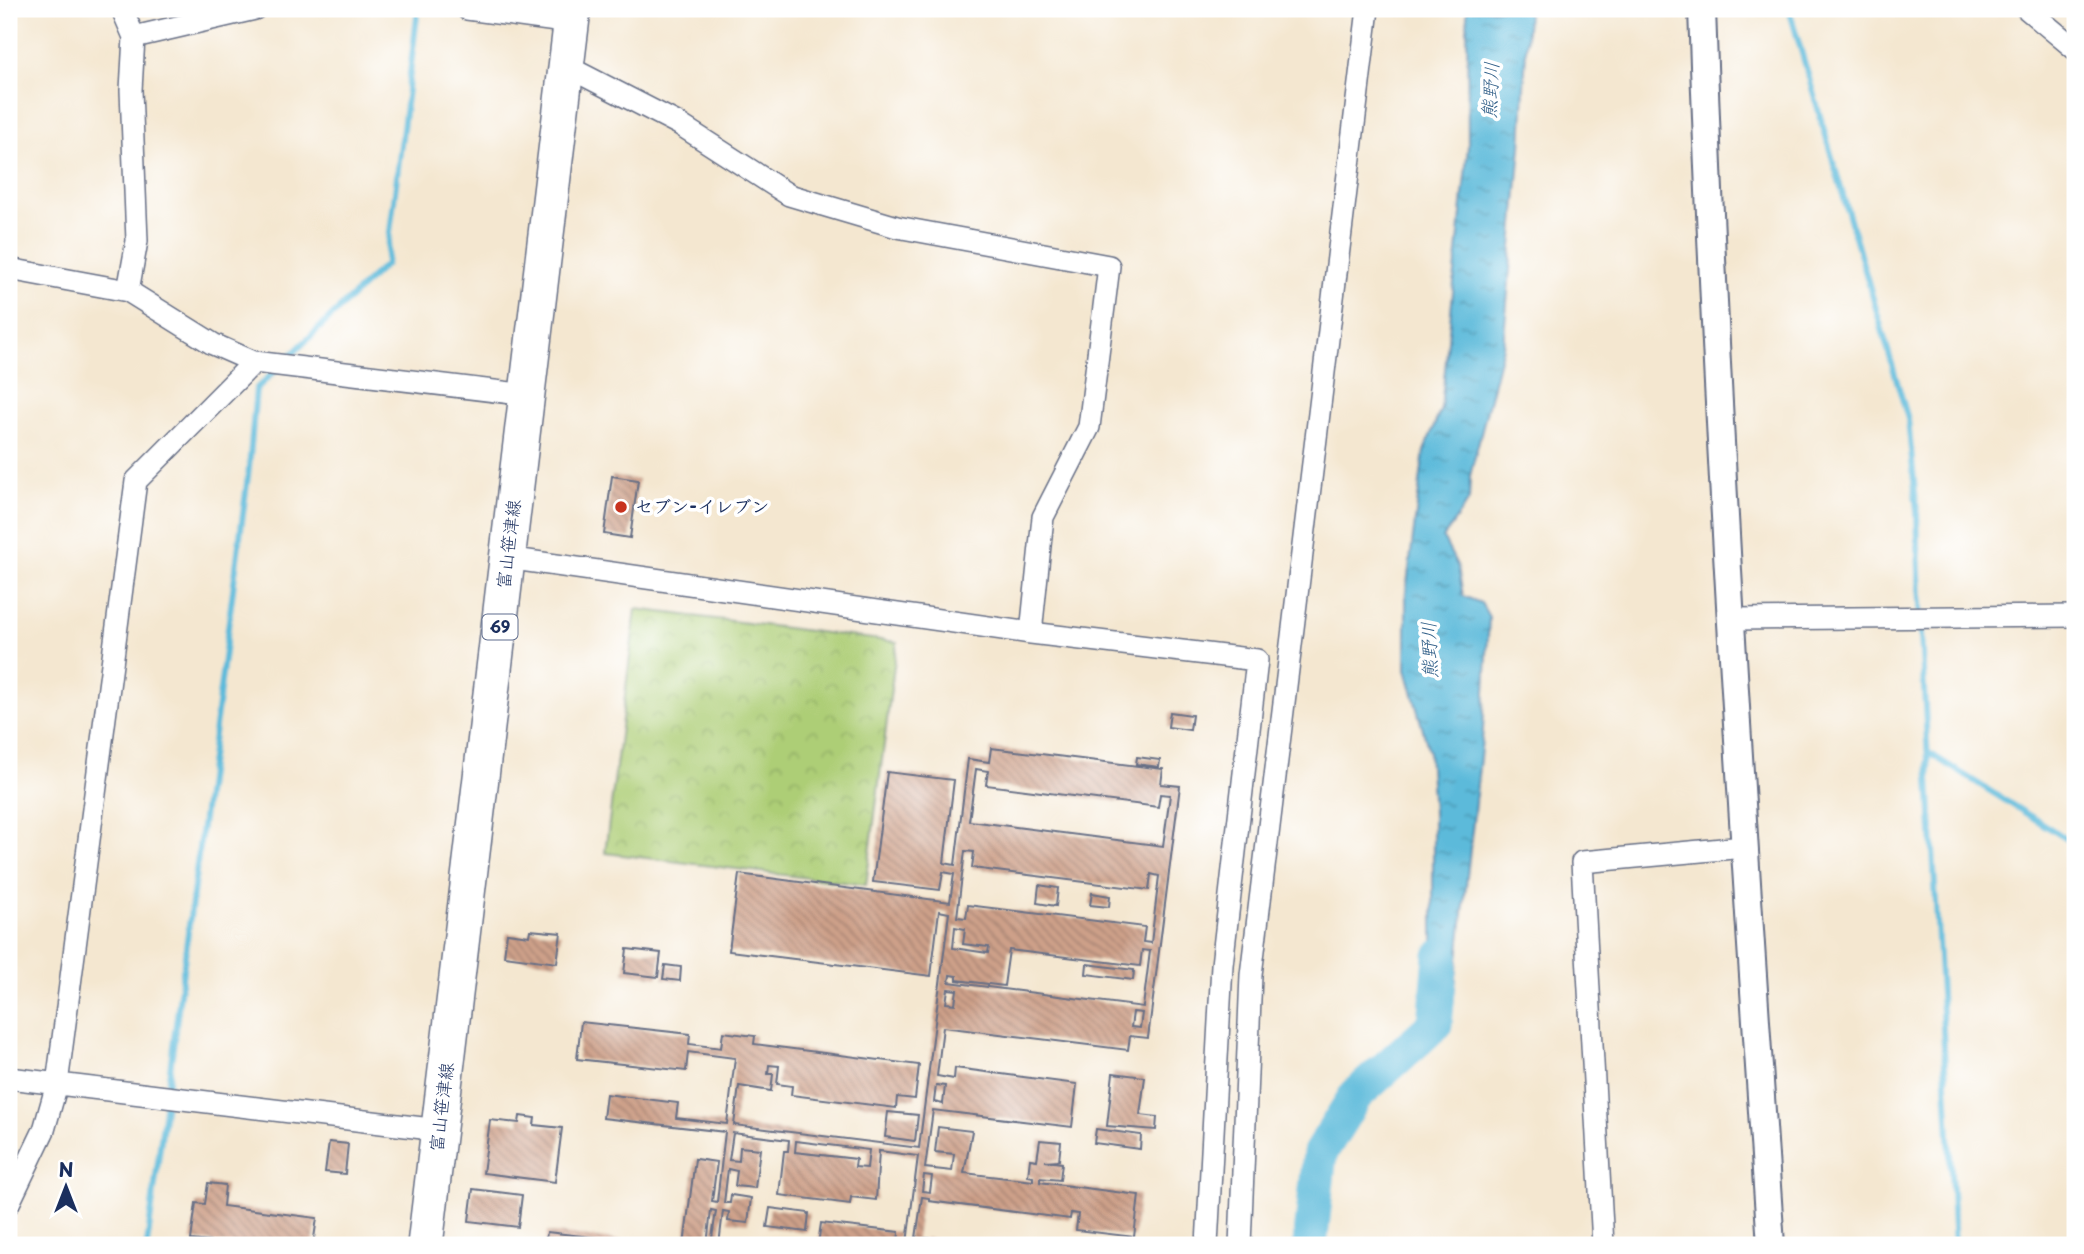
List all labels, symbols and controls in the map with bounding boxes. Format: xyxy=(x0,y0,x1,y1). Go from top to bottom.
water label: 熊野川 xyxy=(1474,61,1504,119)
place label: セブン-イレブン xyxy=(635,492,769,519)
street label: 富山笹津線 xyxy=(489,498,526,590)
marker: セブン-イレブン xyxy=(613,499,629,515)
road number: 69 xyxy=(482,614,518,640)
water label: 熊野川 xyxy=(1413,621,1443,679)
street label: 富山笹津線 xyxy=(422,1061,459,1153)
north arrow xyxy=(32,1152,102,1222)
text: N xyxy=(58,1155,74,1183)

